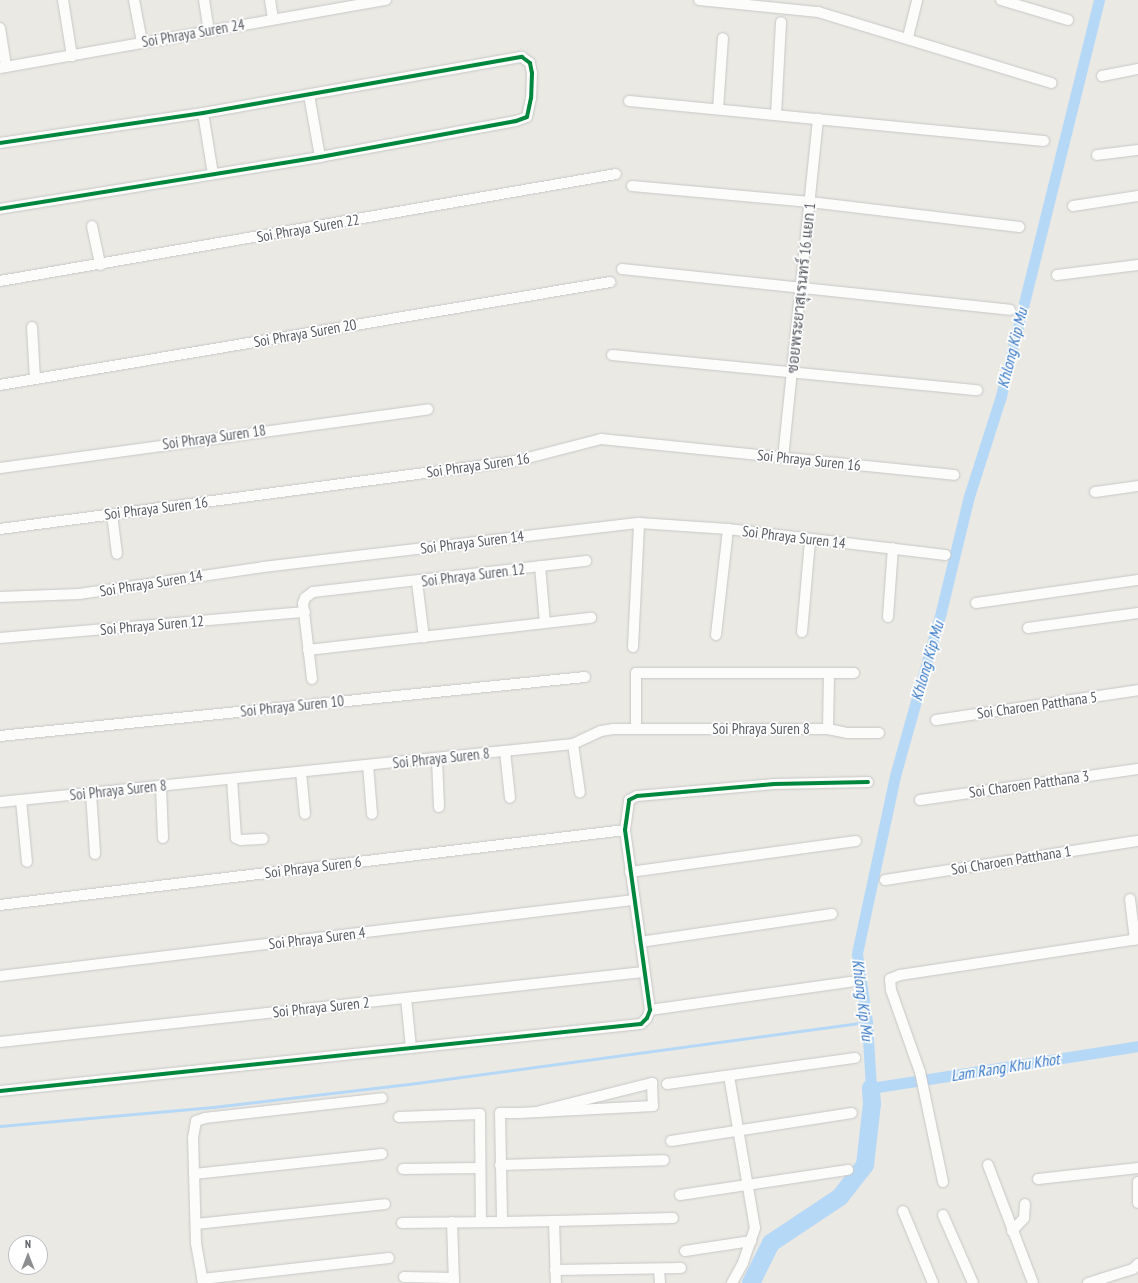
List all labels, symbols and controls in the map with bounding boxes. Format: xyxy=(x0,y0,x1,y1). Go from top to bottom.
street label: Soi Phraya Suren 24 xyxy=(140,15,246,51)
street label: ซอยพระยาสุเรนทร์ 16 แยก 1 xyxy=(783,202,819,374)
street label: Soi Phraya Suren 22 xyxy=(255,210,361,246)
water label: Khlong Kip Mu xyxy=(993,306,1031,390)
street label: Soi Phraya Suren 20 xyxy=(252,315,358,351)
street label: Soi Phraya Suren 18 xyxy=(161,421,267,453)
street label: Soi Phraya Suren 16 xyxy=(756,446,862,474)
street label: Soi Phraya Suren 16 xyxy=(425,449,531,481)
street label: Soi Phraya Suren 16 xyxy=(103,493,209,523)
street label: Soi Phraya Suren 14 xyxy=(741,522,847,552)
street label: Soi Phraya Suren 14 xyxy=(419,527,525,557)
street label: Soi Phraya Suren 12 xyxy=(420,560,526,590)
street label: Soi Phraya Suren 14 xyxy=(98,566,204,600)
street label: Soi Phraya Suren 12 xyxy=(99,611,205,639)
water label: Khlong Kip Mu xyxy=(907,619,947,703)
street label: Soi Charoen Patthana 5 xyxy=(976,688,1098,722)
street label: Soi Phraya Suren 10 xyxy=(239,692,345,720)
street label: Soi Phraya Suren 8 xyxy=(712,720,810,738)
street label: Soi Phraya Suren 8 xyxy=(392,744,490,772)
street label: Soi Charoen Patthana 3 xyxy=(968,767,1090,801)
street label: Soi Phraya Suren 8 xyxy=(69,776,167,804)
street label: Soi Charoen Patthana 1 xyxy=(950,842,1072,878)
street label: Soi Phraya Suren 6 xyxy=(264,852,362,882)
street label: Soi Phraya Suren 4 xyxy=(268,923,366,953)
water label: Khlong Kip Mu xyxy=(848,958,878,1042)
street label: Soi Phraya Suren 2 xyxy=(272,993,370,1021)
water label: Lam Rang Khu Khot xyxy=(949,1049,1061,1085)
north arrow xyxy=(8,1235,48,1275)
text: N xyxy=(25,1237,31,1251)

